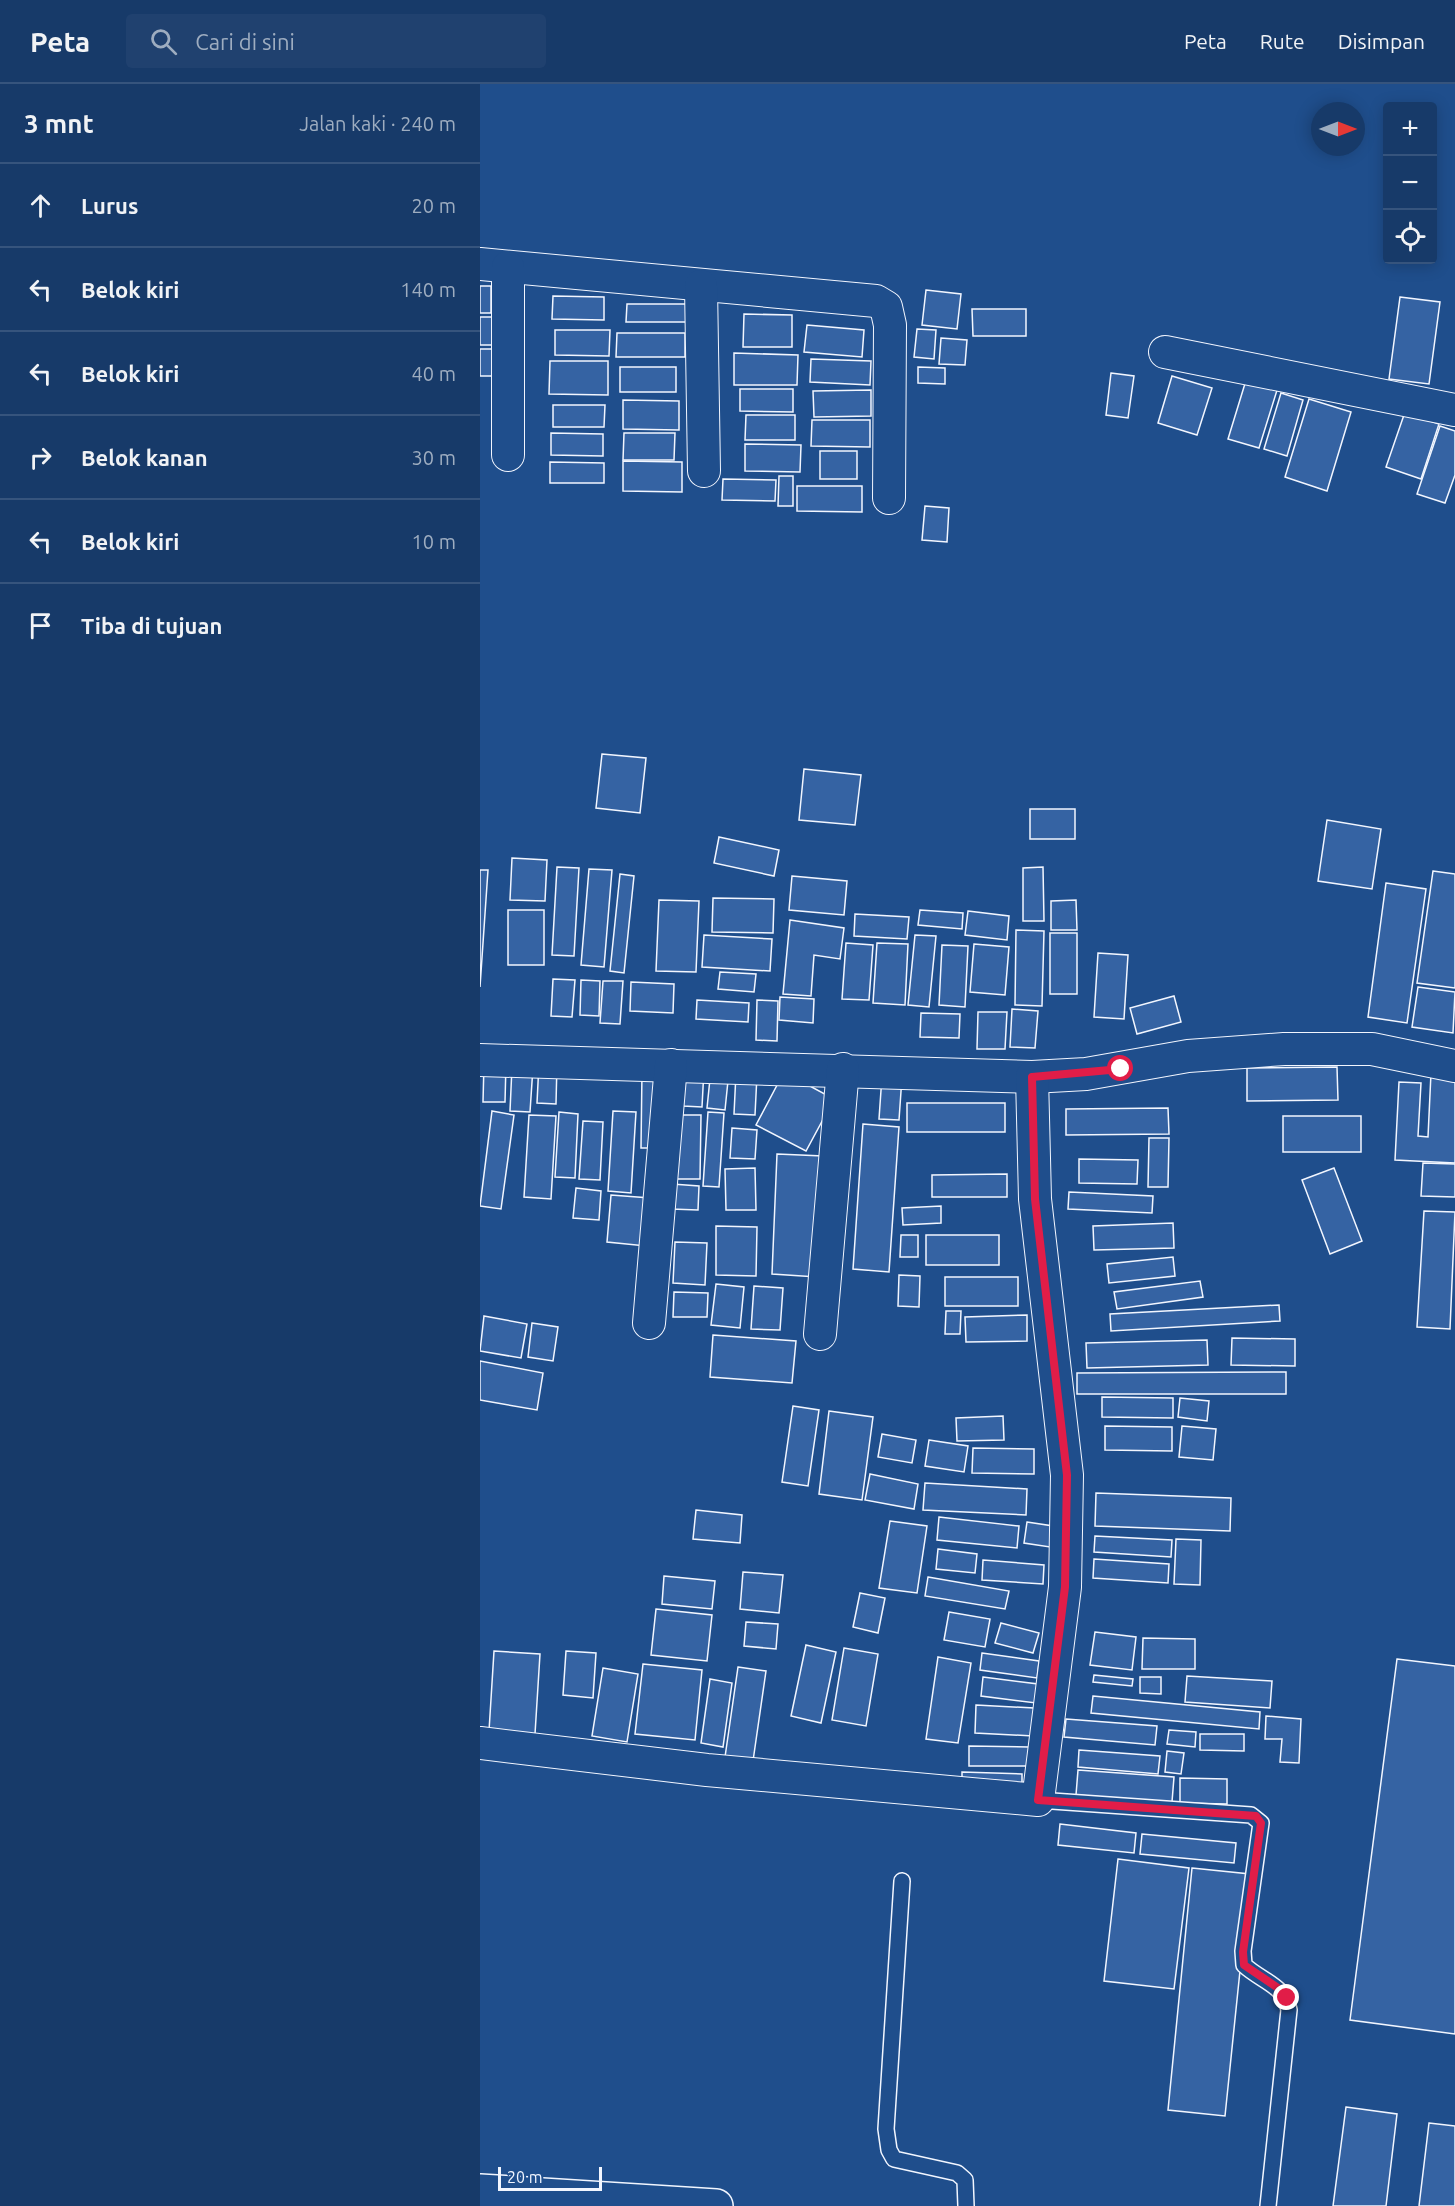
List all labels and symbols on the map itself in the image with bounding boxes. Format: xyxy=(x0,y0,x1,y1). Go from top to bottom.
north arrow xyxy=(1311,102,1365,156)
route start xyxy=(1107,1055,1133,1081)
route end xyxy=(1273,1984,1299,2010)
scale bar xyxy=(498,2164,602,2192)

